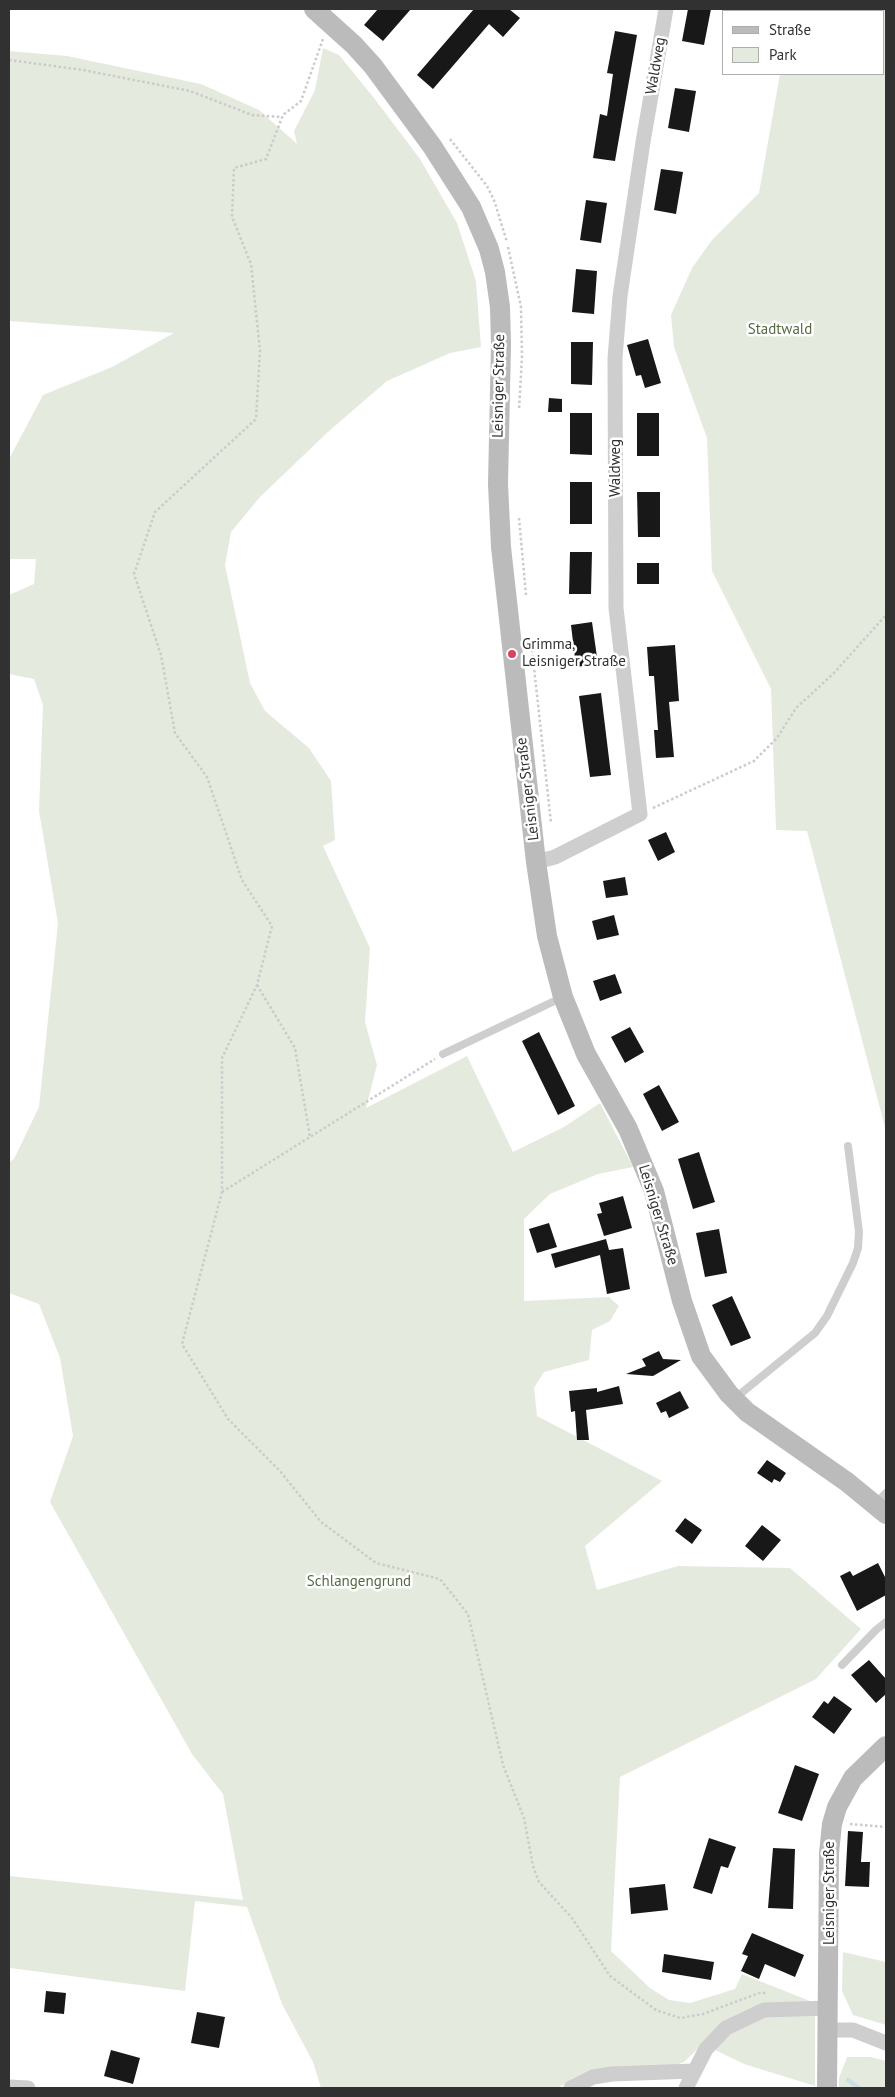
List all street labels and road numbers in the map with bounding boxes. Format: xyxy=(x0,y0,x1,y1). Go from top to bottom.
street label: Waldweg xyxy=(642,36,670,96)
street label: Leisniger Straße xyxy=(489,334,509,438)
street label: Waldweg xyxy=(607,439,625,497)
street label: Leisniger Straße xyxy=(513,736,543,842)
street label: Leisniger Straße xyxy=(634,1163,682,1267)
street label: Leisniger Straße xyxy=(821,1841,839,1945)

